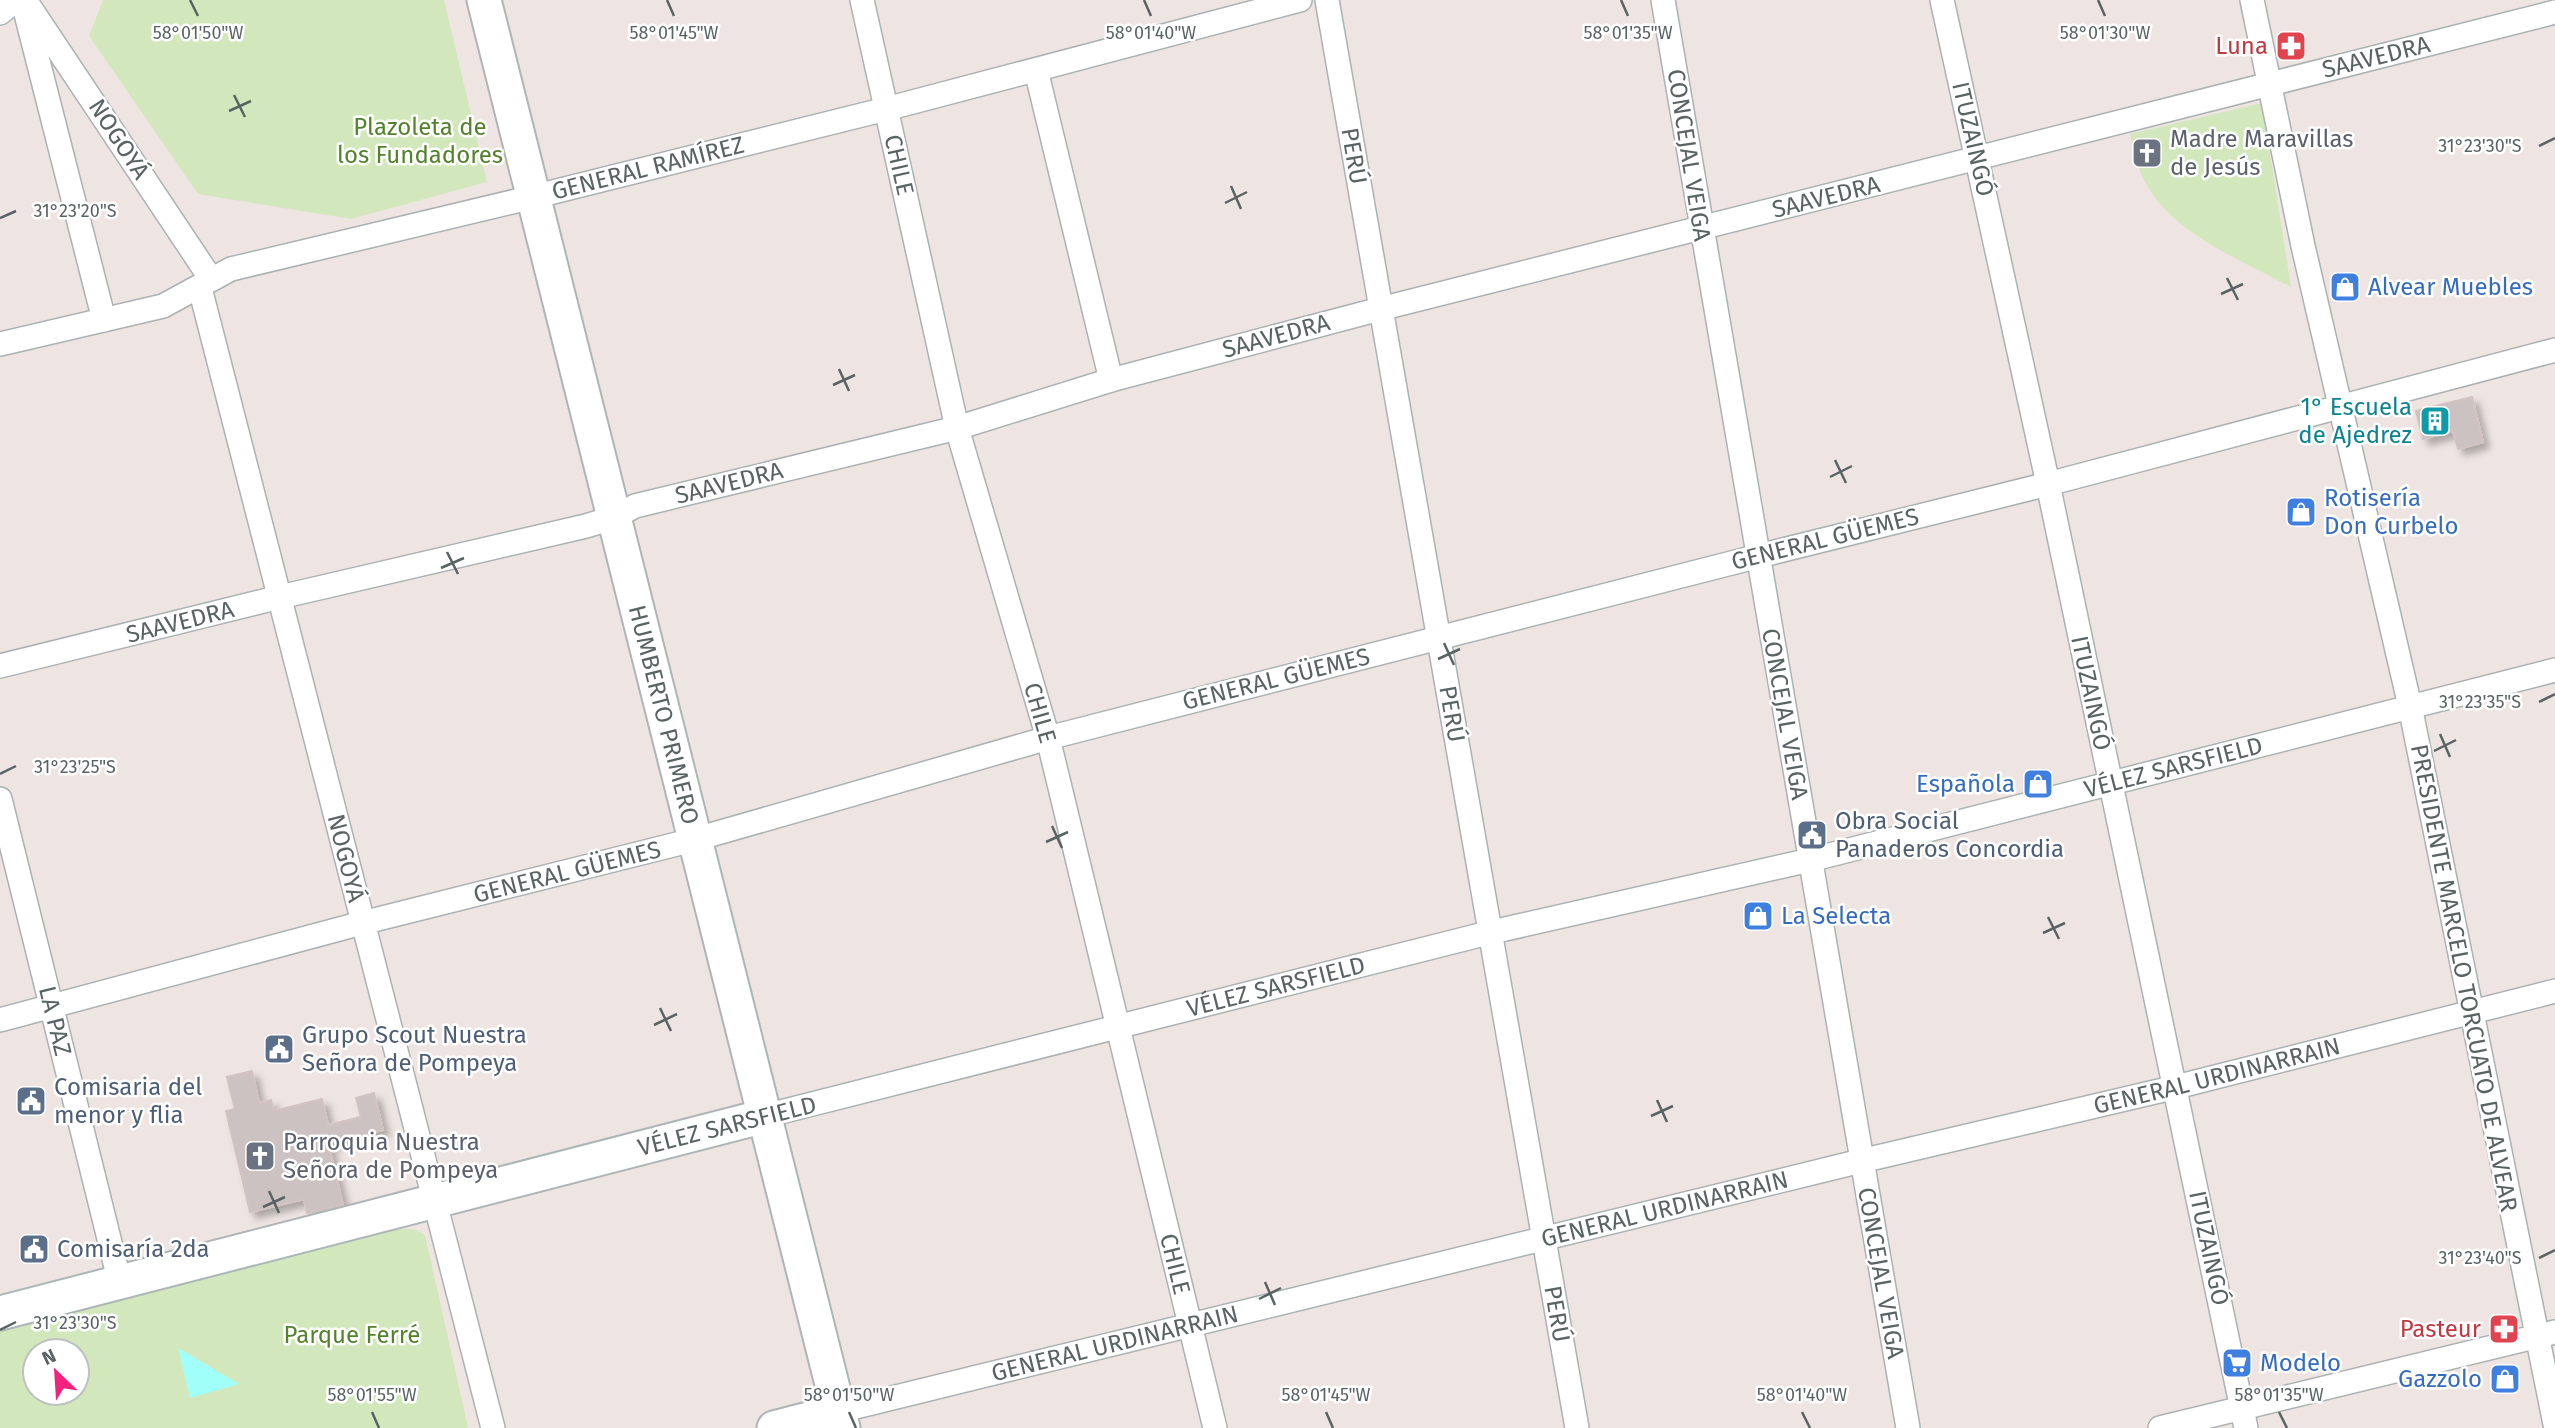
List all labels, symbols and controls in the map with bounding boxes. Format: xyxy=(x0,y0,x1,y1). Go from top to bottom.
text: 58°01'50"W xyxy=(153,22,243,44)
text: 58°01'45"W xyxy=(630,22,719,44)
text: 58°01'40"W xyxy=(1106,22,1196,44)
text: 58°01'35"W xyxy=(1583,22,1673,44)
text: 58°01'30"W xyxy=(2060,22,2150,44)
pharmacy icon: Luna xyxy=(2274,29,2308,63)
street label: SAAVEDRA xyxy=(2319,30,2433,84)
place label: Luna xyxy=(2215,32,2268,60)
street label: CONCEJAL VEIGA xyxy=(1662,67,1716,243)
street label: ITUZAINGÓ xyxy=(1946,79,2001,199)
street label: NOGOYÁ xyxy=(83,93,156,184)
park label: Plazoleta de los Fundadores xyxy=(337,113,503,169)
street label: PERÚ xyxy=(1335,125,1374,187)
place label: Madre Maravillas de Jesús xyxy=(2170,125,2353,181)
street label: GENERAL RAMÍREZ xyxy=(549,130,747,205)
street label: CHILE xyxy=(878,132,920,198)
text: 31°23'30"S xyxy=(2438,135,2522,157)
church icon: Madre Maravillas de Jesús xyxy=(2130,136,2164,170)
street label: SAAVEDRA xyxy=(1769,170,1883,224)
text: 31°23'20"S xyxy=(33,200,117,222)
shop icon: Alvear Muebles xyxy=(2328,270,2362,304)
place label: Alvear Muebles xyxy=(2368,273,2533,301)
street label: SAAVEDRA xyxy=(1219,308,1333,364)
place label: 1° Escuela de Ajedrez xyxy=(2298,393,2412,449)
building icon: 1° Escuela de Ajedrez xyxy=(2418,404,2452,438)
street label: SAAVEDRA xyxy=(672,456,786,510)
place label: Rotisería Don Curbelo xyxy=(2324,484,2458,540)
shop icon: Rotisería Don Curbelo xyxy=(2284,495,2318,529)
street label: GENERAL GÜEMES xyxy=(1728,502,1922,576)
street label: SAAVEDRA xyxy=(123,595,237,649)
street label: HUMBERTO PRIMERO xyxy=(623,602,705,827)
street label: CONCEJAL VEIGA xyxy=(1756,626,1814,802)
street label: ITUZAINGÓ xyxy=(2065,633,2118,753)
street label: GENERAL GÜEMES xyxy=(1179,642,1373,716)
street label: CHILE xyxy=(1018,680,1062,746)
street label: PERÚ xyxy=(1433,683,1472,745)
text: 31°23'35"S xyxy=(2439,691,2521,713)
street label: VÉLEZ SARSFIELD xyxy=(2081,731,2266,804)
street label: PRESIDENTE MARCELO TORCUATO DE ALVEAR xyxy=(2405,742,2523,1214)
text: 31°23'25"S xyxy=(34,756,116,778)
shop icon: Española xyxy=(2021,767,2055,801)
place label: Española xyxy=(1916,770,2015,798)
place label: Obra Social Panaderos Concordia xyxy=(1835,807,2064,863)
street label: NOGOYÁ xyxy=(322,811,371,905)
public building icon: Obra Social Panaderos Concordia xyxy=(1795,818,1829,852)
street label: GENERAL GÜEMES xyxy=(470,835,664,909)
shop icon: La Selecta xyxy=(1741,899,1775,933)
place label: La Selecta xyxy=(1781,902,1891,930)
street label: VÉLEZ SARSFIELD xyxy=(1184,951,1368,1023)
street label: LA PAZ xyxy=(33,983,77,1059)
place label: Grupo Scout Nuestra Señora de Pompeya xyxy=(302,1021,527,1077)
public building icon: Grupo Scout Nuestra Señora de Pompeya xyxy=(262,1032,296,1066)
street label: GENERAL URDINARRAIN xyxy=(2091,1032,2343,1120)
place label: Comisaria del menor y flia xyxy=(54,1073,202,1129)
public building icon: Comisaria del menor y flia xyxy=(14,1084,48,1118)
street label: VÉLEZ SARSFIELD xyxy=(635,1089,819,1162)
place label: Parroquia Nuestra Señora de Pompeya xyxy=(283,1128,498,1184)
church icon: Parroquia Nuestra Señora de Pompeya xyxy=(243,1139,277,1173)
street label: GENERAL URDINARRAIN xyxy=(1538,1165,1791,1253)
street label: CONCEJAL VEIGA xyxy=(1852,1185,1910,1361)
street label: ITUZAINGÓ xyxy=(2183,1188,2236,1308)
street label: CHILE xyxy=(1154,1231,1196,1297)
public building icon: Comisaría 2da xyxy=(17,1232,51,1266)
place label: Comisaría 2da xyxy=(57,1235,210,1263)
text: 31°23'40"S xyxy=(2438,1247,2522,1269)
street label: PERÚ xyxy=(1538,1283,1577,1345)
street label: GENERAL URDINARRAIN xyxy=(988,1300,1241,1387)
text: 31°23'30"S xyxy=(33,1312,117,1334)
pharmacy icon: Pasteur xyxy=(2487,1312,2521,1346)
place label: Pasteur xyxy=(2400,1315,2482,1343)
park label: Parque Ferré xyxy=(284,1321,420,1349)
north arrow xyxy=(21,1337,91,1407)
text: N xyxy=(38,1344,60,1370)
supermarket icon: Modelo xyxy=(2220,1346,2254,1380)
place label: Modelo xyxy=(2260,1349,2341,1377)
shop icon: Gazzolo xyxy=(2488,1362,2522,1396)
place label: Gazzolo xyxy=(2398,1365,2482,1393)
text: 58°01'55"W xyxy=(327,1384,417,1406)
text: 58°01'50"W xyxy=(804,1384,894,1406)
text: 58°01'45"W xyxy=(1282,1384,1371,1406)
text: 58°01'40"W xyxy=(1757,1384,1847,1406)
text: 58°01'35"W xyxy=(2234,1384,2324,1406)

